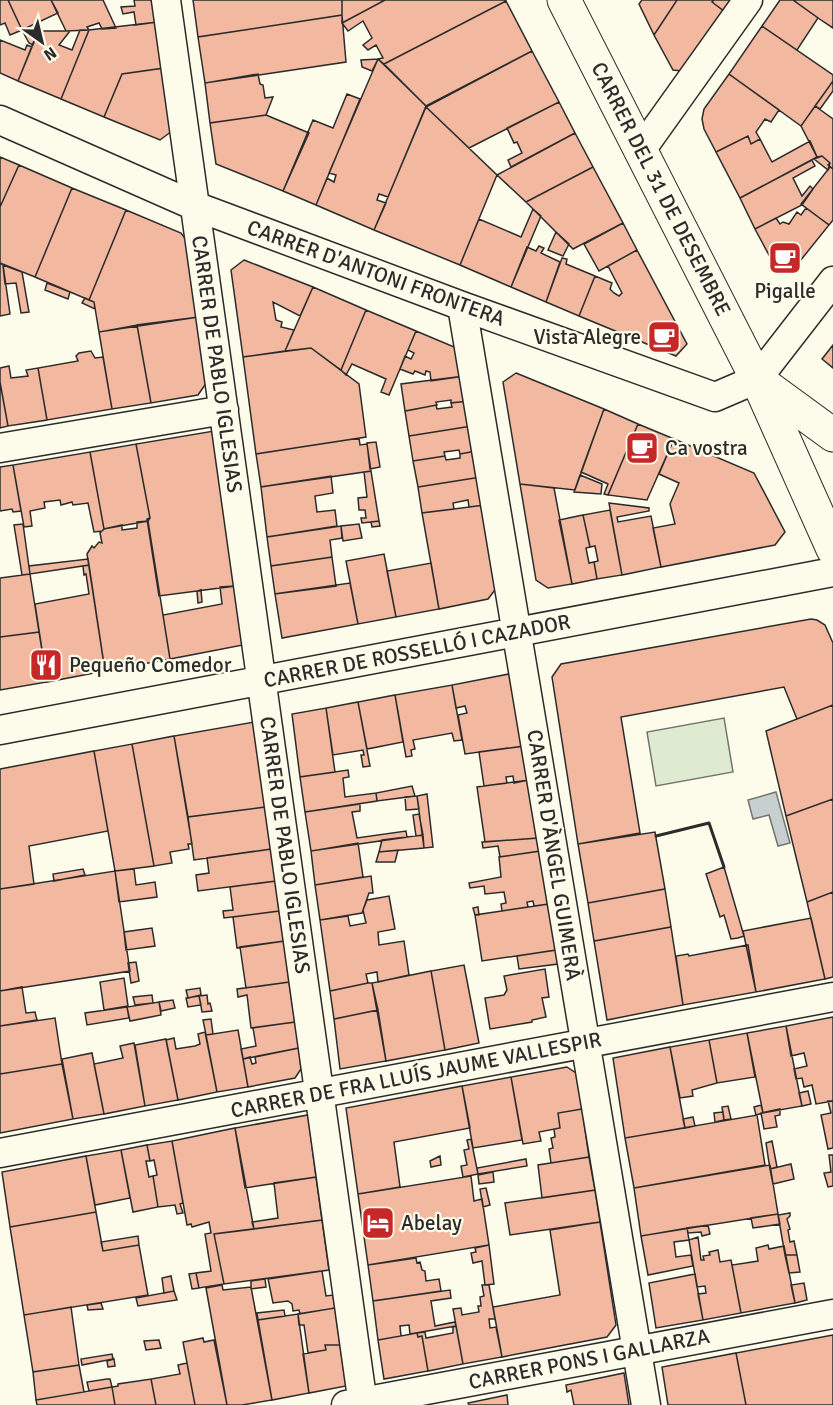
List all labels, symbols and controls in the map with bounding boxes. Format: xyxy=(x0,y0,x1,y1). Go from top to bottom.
north arrow xyxy=(12,12,72,72)
text: N xyxy=(40,42,60,65)
street label: CARRER DEL 31 DE DESEMBRE xyxy=(586,58,736,320)
street label: CARRER D'ANTONI FRONTERA xyxy=(244,214,509,332)
street label: CARRER DE PABLO IGLESIAS xyxy=(186,234,248,494)
cafe icon: Pigalle xyxy=(767,240,803,276)
place label: Pigalle xyxy=(754,278,816,304)
cafe icon: Vista Alegre xyxy=(646,319,682,355)
place label: Vista Alegre xyxy=(533,324,641,350)
cafe icon: Ca vostra xyxy=(624,430,660,466)
place label: Ca vostra xyxy=(665,435,748,461)
street label: CARRER DE ROSSELLÓ I CAZADOR xyxy=(261,608,573,694)
restaurant icon: Pequeño Comedor xyxy=(28,647,64,683)
place label: Pequeño Comedor xyxy=(69,652,232,678)
street label: CARRER DE PABLO IGLESIAS xyxy=(254,715,316,975)
street label: CARRER D'ÀNGEL GUIMERÀ xyxy=(521,728,587,982)
street label: CARRER DE FRA LLUÍS JAUME VALLESPIR xyxy=(228,1026,604,1124)
hotel icon: Abelay xyxy=(360,1205,396,1241)
place label: Abelay xyxy=(401,1210,462,1236)
street label: CARRER PONS I GALLARZA xyxy=(466,1323,712,1395)

